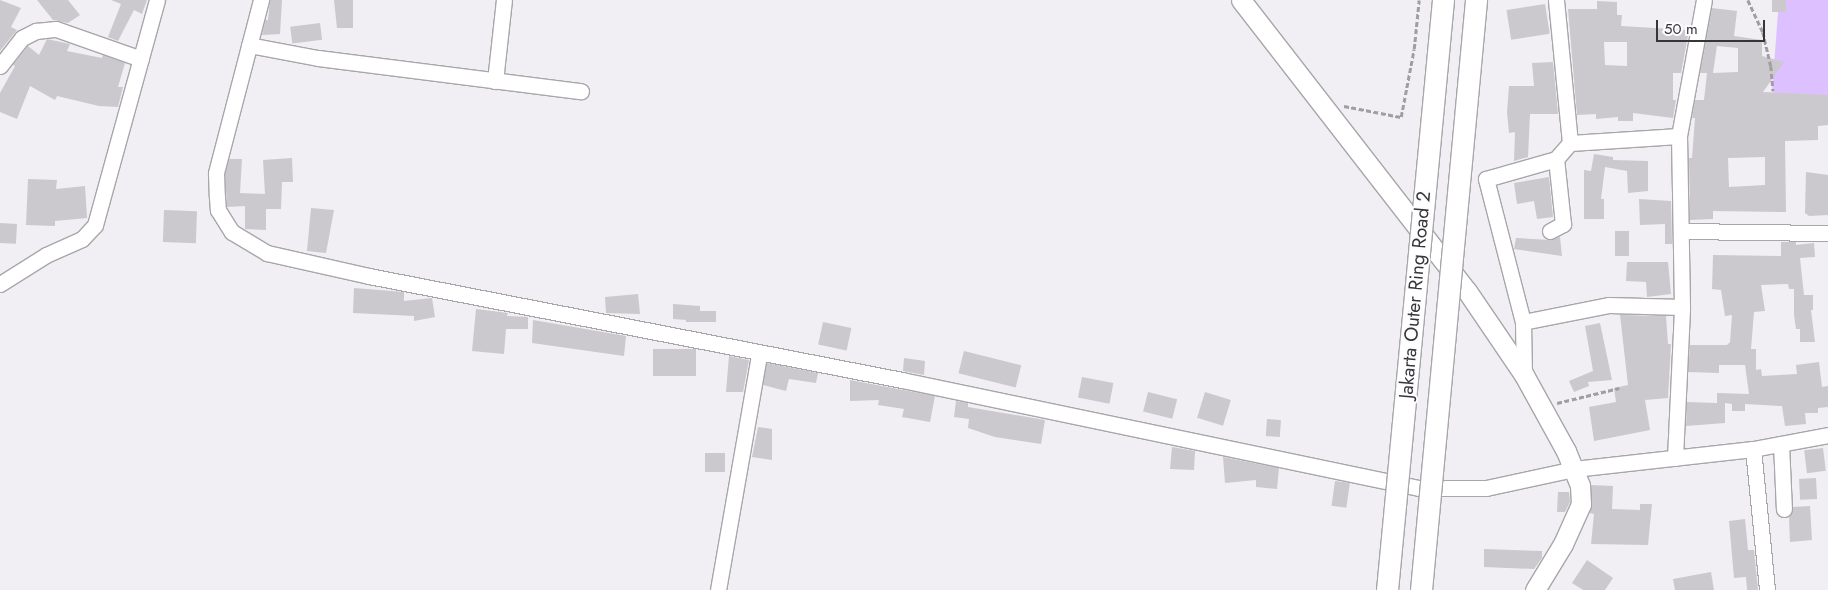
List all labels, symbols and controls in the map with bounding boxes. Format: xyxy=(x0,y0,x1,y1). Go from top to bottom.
scale bar xyxy=(1658,10,1767,42)
text: 50 m xyxy=(1664,18,1698,40)
street label: Jakarta Outer Ring Road 2 xyxy=(1395,190,1435,400)

